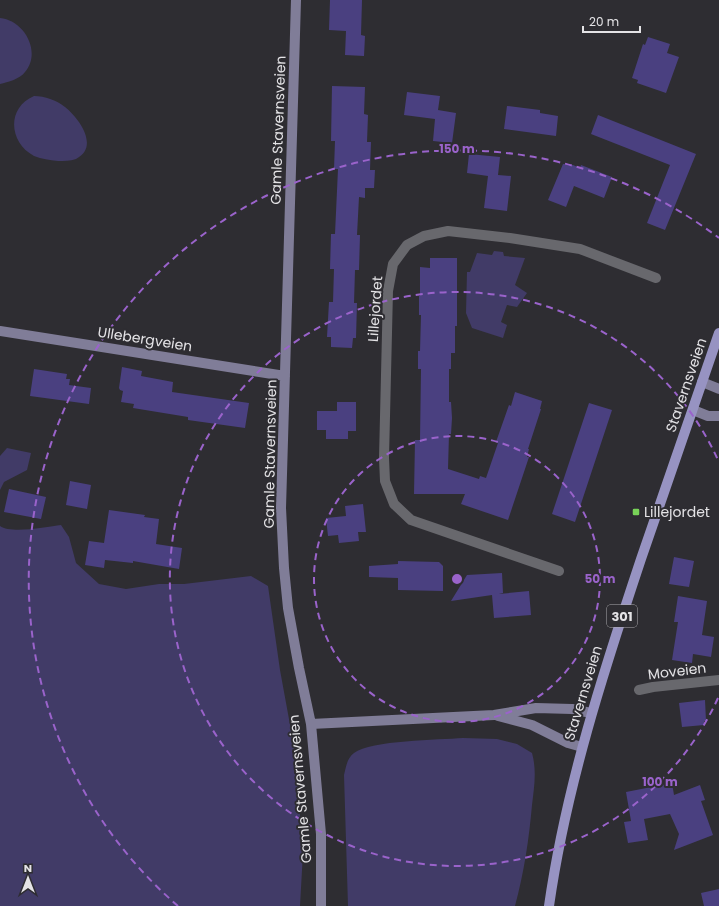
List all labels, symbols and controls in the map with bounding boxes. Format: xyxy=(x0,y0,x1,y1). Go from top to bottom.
scale bar xyxy=(583,8,640,34)
text: 20 m xyxy=(589,13,619,30)
street label: Gamle Stavernsveien xyxy=(265,55,291,205)
text: 150 m xyxy=(439,140,475,157)
street label: Lillejordet xyxy=(363,275,387,343)
street label: Ullebergveien xyxy=(96,322,194,356)
street label: Stavernsveien xyxy=(661,335,711,435)
street label: Gamle Stavernsveien xyxy=(259,379,281,529)
place label: Lillejordet xyxy=(644,502,710,522)
marker: Lillejordet xyxy=(631,507,641,517)
text: 50 m xyxy=(585,570,616,587)
centre of rings xyxy=(450,572,464,586)
road number: 301 xyxy=(607,605,637,627)
street label: Stavernsveien xyxy=(559,643,607,743)
street label: Moveien xyxy=(647,658,707,684)
street label: Gamle Stavernsveien xyxy=(284,714,316,864)
text: 100 m xyxy=(642,773,678,790)
north arrow xyxy=(8,858,48,898)
text: N xyxy=(24,860,32,876)

